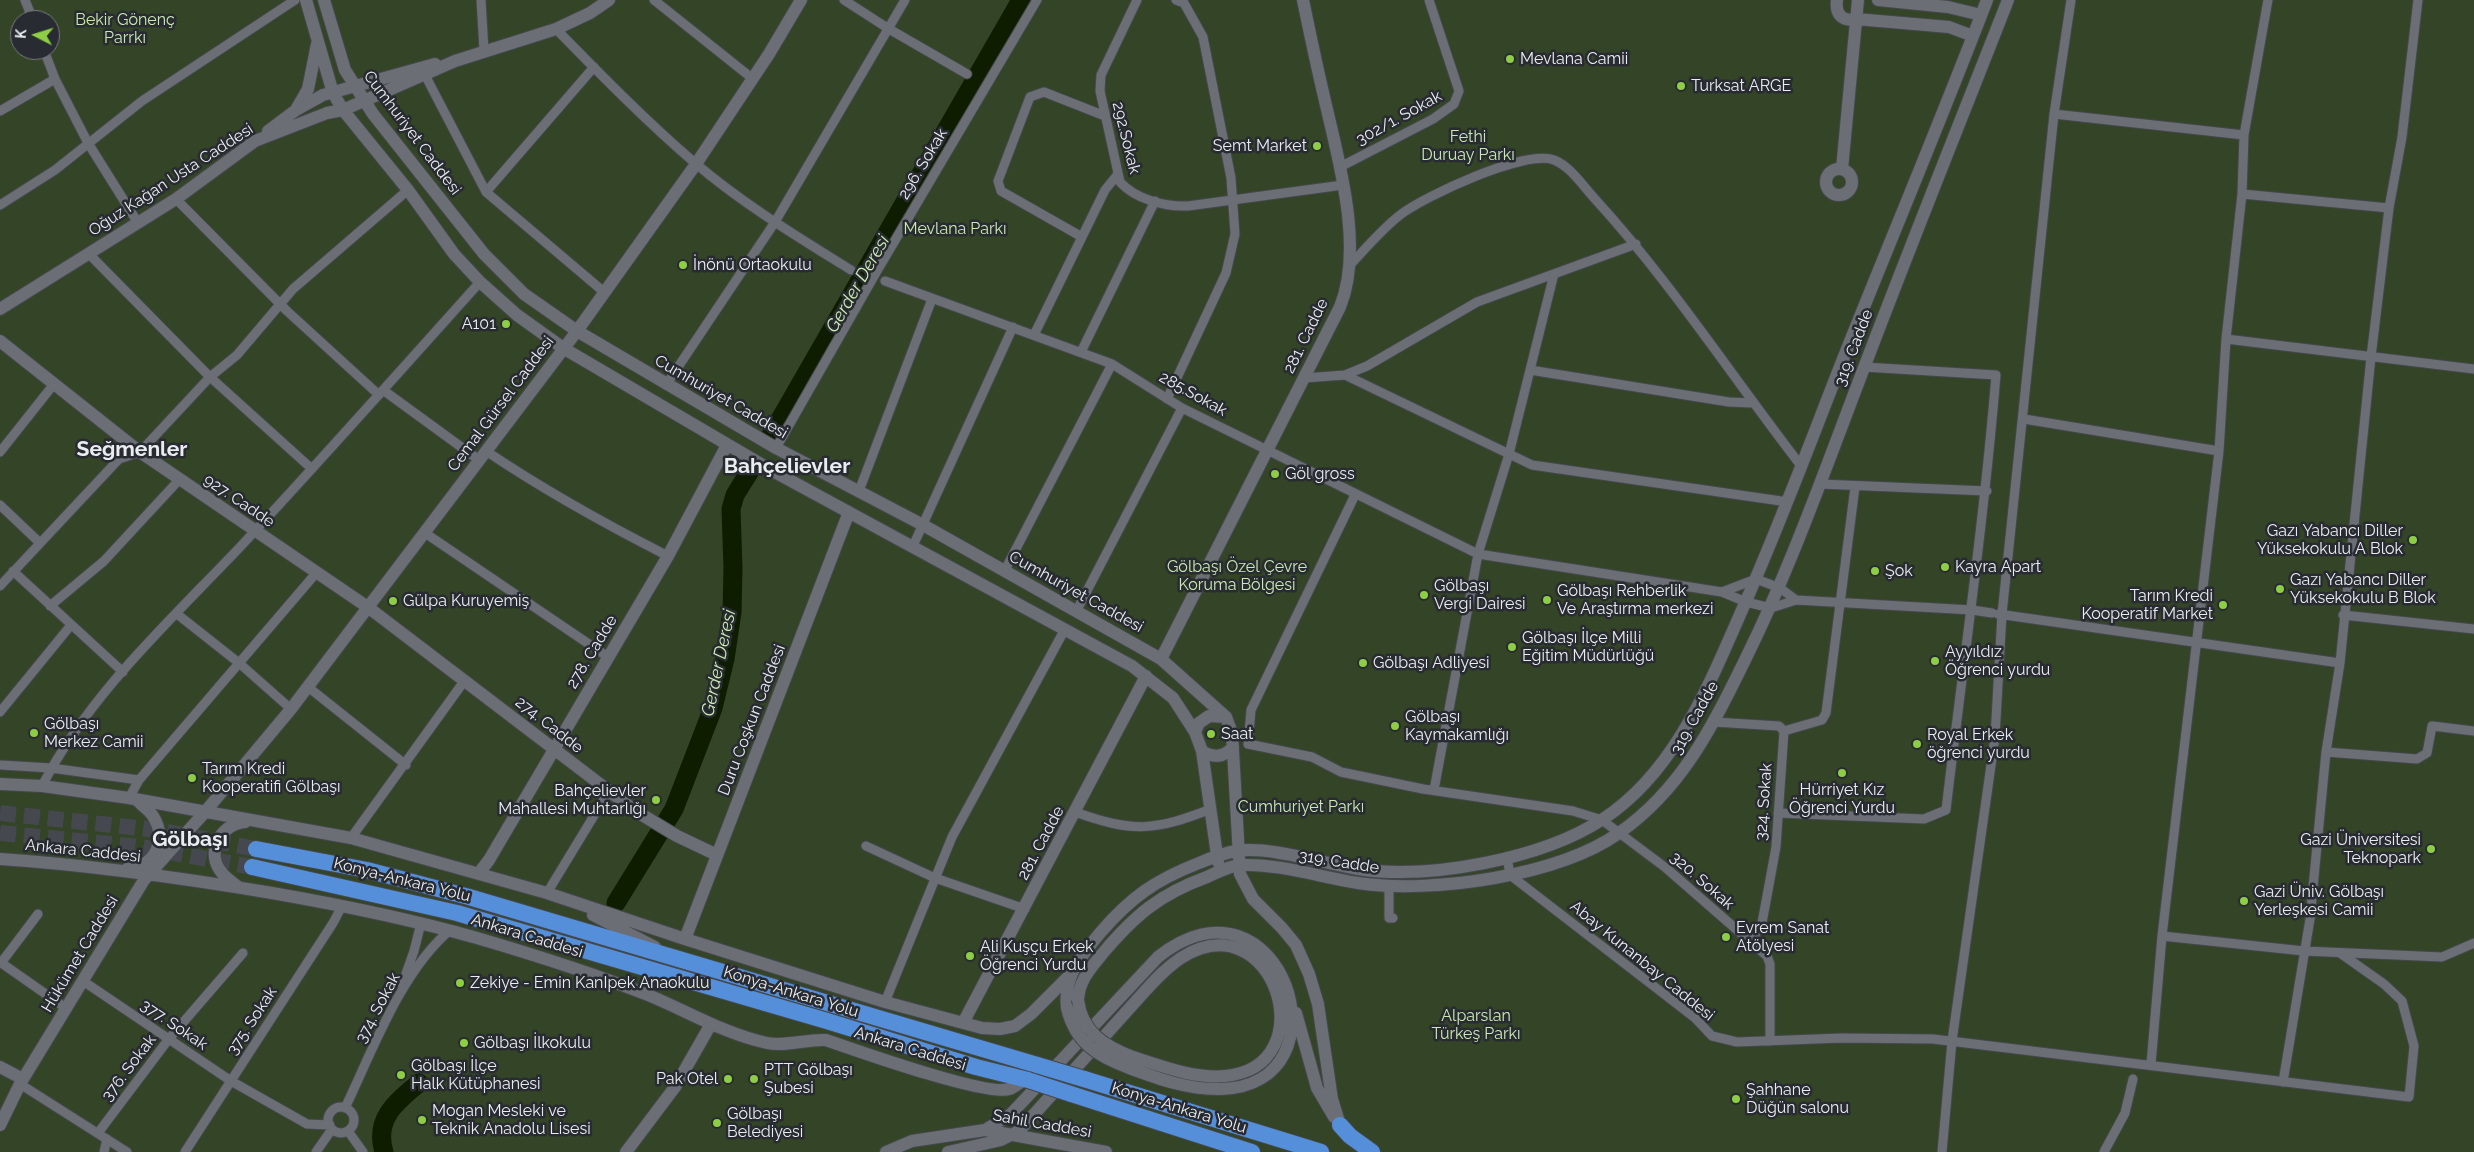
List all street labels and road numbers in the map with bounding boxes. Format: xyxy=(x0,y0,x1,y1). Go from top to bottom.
street label: Cumhuriyet Caddesi xyxy=(359,67,465,199)
street label: 302/1. Sokak xyxy=(1353,87,1445,149)
street label: 292.Sokak xyxy=(1108,100,1144,176)
street label: Oğuz Kağan Usta Caddesi xyxy=(85,120,257,240)
street label: 296. Sokak xyxy=(894,125,952,203)
street label: 281. Cadde xyxy=(1280,295,1332,377)
street label: 319. Cadde xyxy=(1831,307,1877,389)
street label: Cemal Gürsel Caddesi xyxy=(444,333,558,475)
street label: Cumhuriyet Caddesi xyxy=(651,351,791,443)
street label: 285.Sokak xyxy=(1156,368,1230,420)
street label: 927. Cadde xyxy=(200,470,278,532)
street label: Cumhuriyet Caddesi xyxy=(1006,547,1146,637)
street label: 278. Cadde xyxy=(563,612,621,692)
street label: Duru Coşkun Caddesi xyxy=(714,642,790,798)
street label: 319. Cadde xyxy=(1667,678,1723,758)
street label: 274. Cadde xyxy=(511,693,587,757)
street label: 324. Sokak xyxy=(1752,763,1776,841)
street label: 281. Cadde xyxy=(1014,803,1068,883)
street label: Ankara Caddesi xyxy=(24,835,142,867)
street label: 319. Cadde xyxy=(1298,846,1380,878)
street label: 320. Sokak xyxy=(1666,848,1738,914)
street label: Konya-Ankara Yolu xyxy=(332,854,472,906)
street label: Hükümet Caddesi xyxy=(38,892,122,1016)
street label: Abay Kunanbay Caddesi xyxy=(1566,897,1718,1025)
street label: Ankara Caddesi xyxy=(469,910,585,962)
street label: Konya-Ankara Yolu xyxy=(721,962,861,1022)
street label: 374. Sokak xyxy=(351,970,405,1046)
street label: 375. Sokak xyxy=(223,983,281,1059)
street label: 377. Sokak xyxy=(137,996,211,1054)
street label: Ankara Caddesi xyxy=(852,1023,968,1075)
street label: 376. Sokak xyxy=(98,1031,160,1105)
street label: Konya-Ankara Yolu xyxy=(1109,1078,1249,1138)
street label: Sahil Caddesi xyxy=(991,1106,1093,1142)

